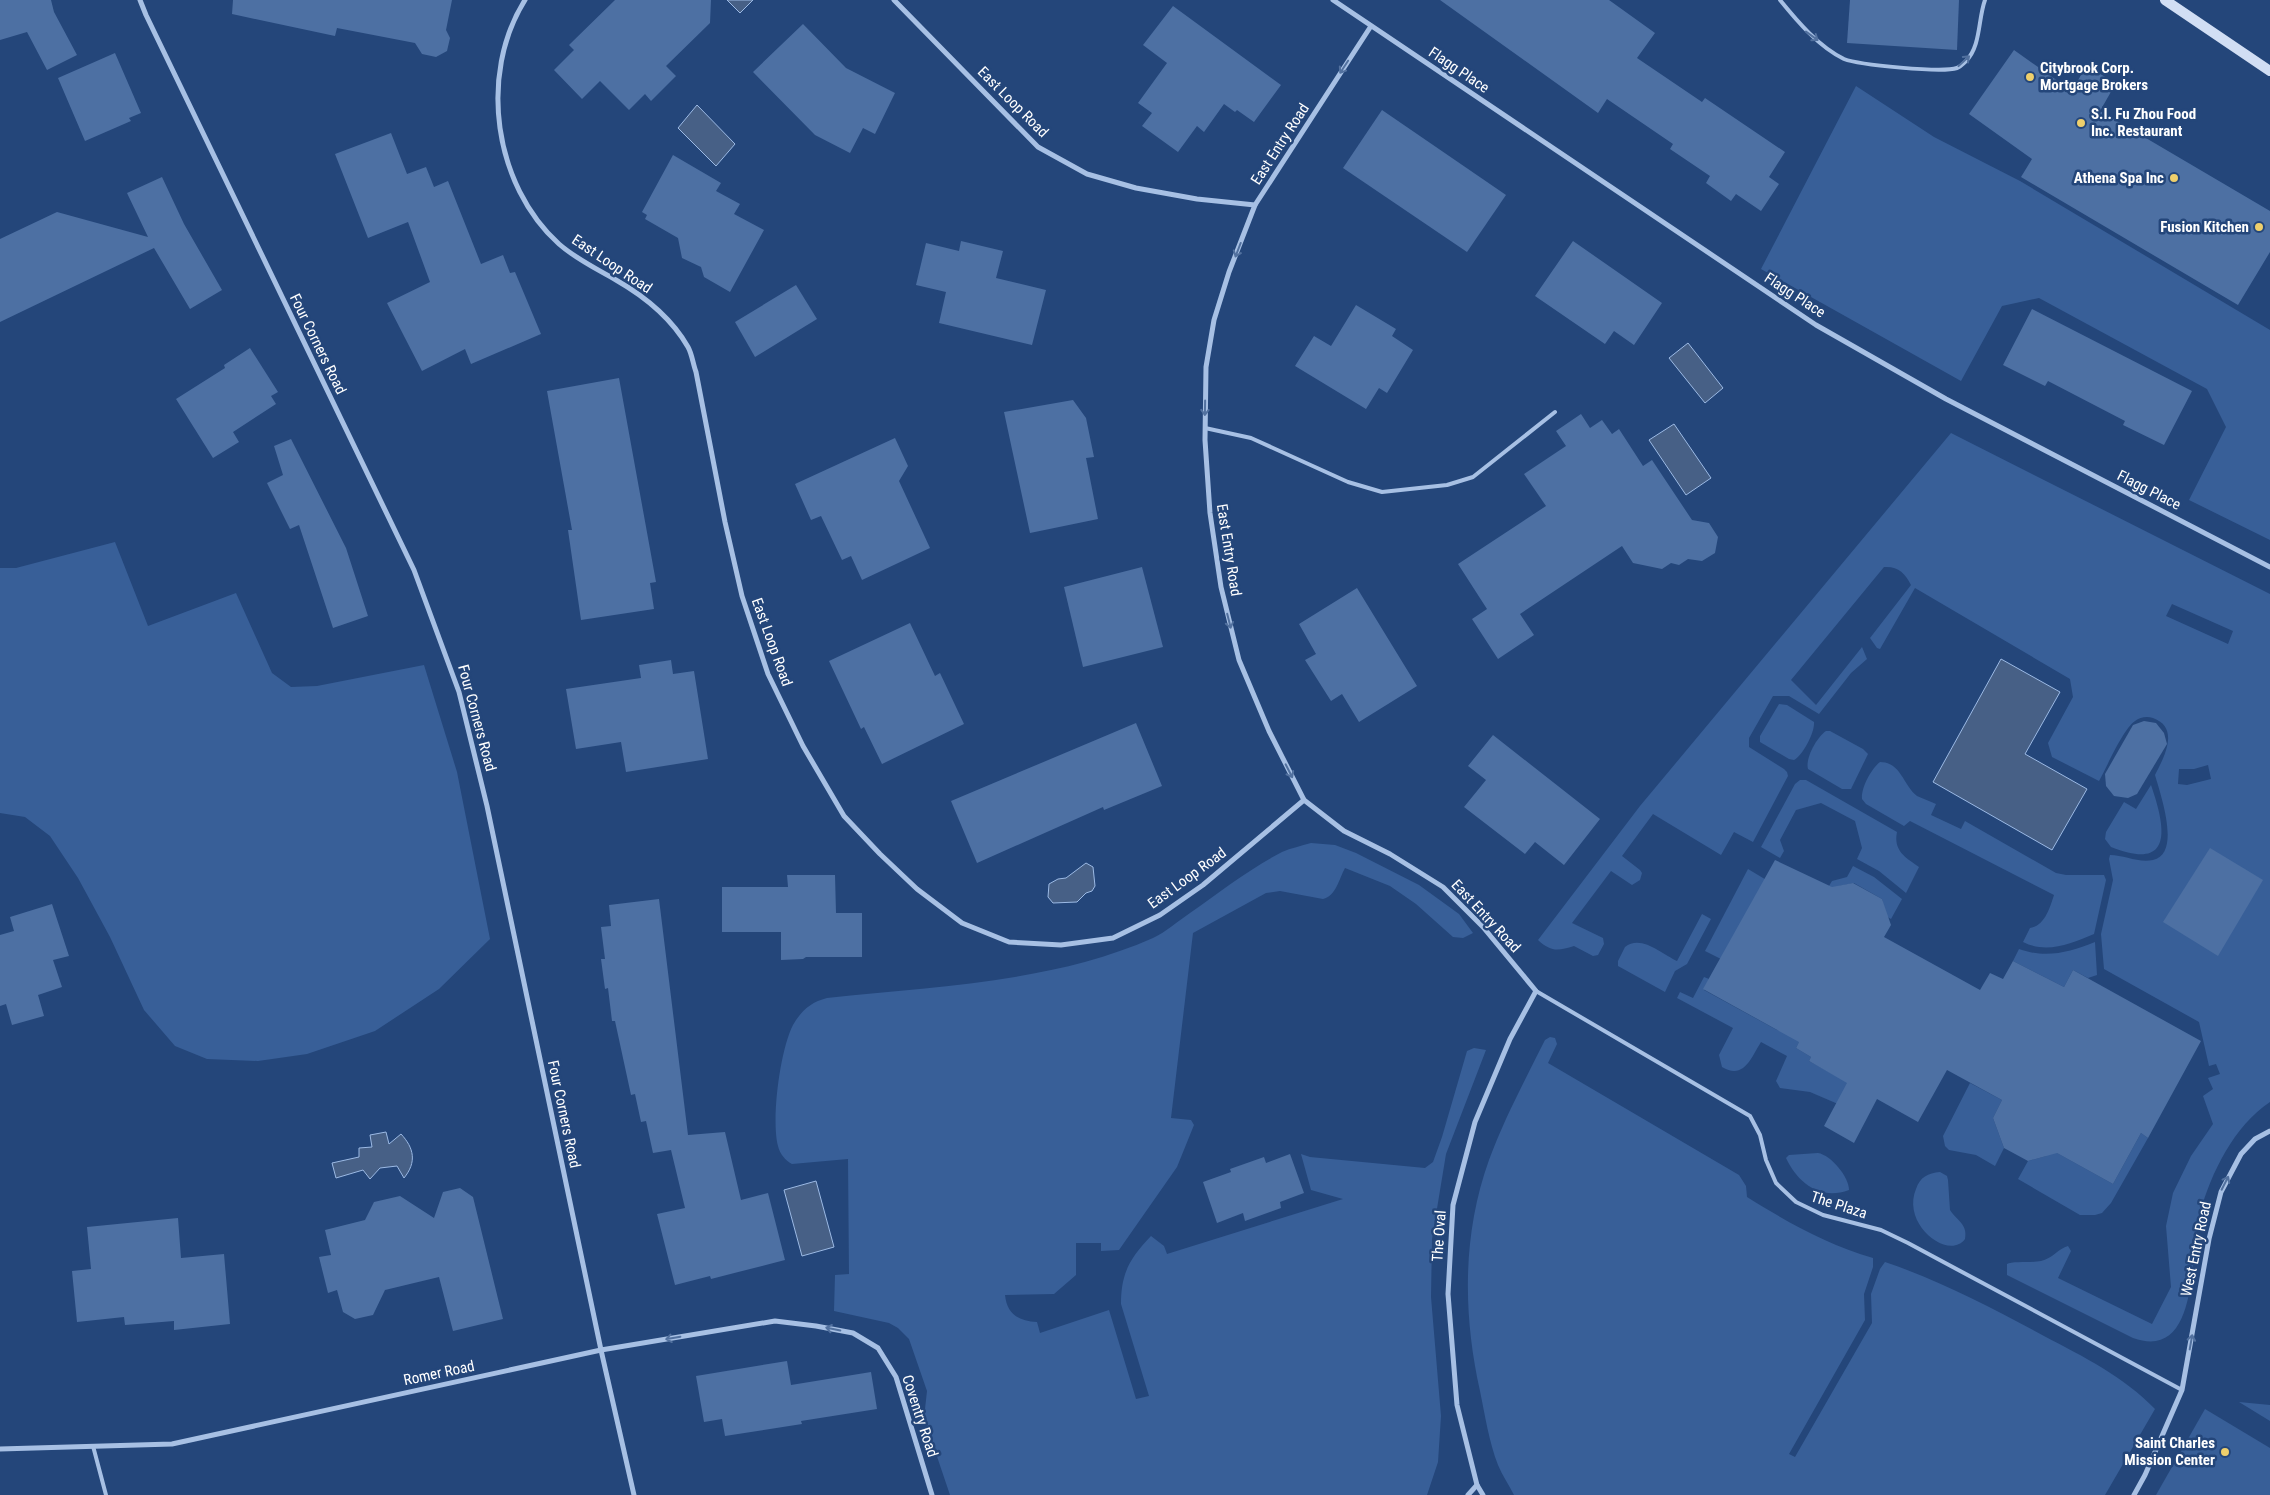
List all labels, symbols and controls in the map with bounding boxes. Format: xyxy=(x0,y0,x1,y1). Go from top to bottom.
one-way arrow xyxy=(1805,31,1819,41)
street label: Flagg Place xyxy=(1425,43,1493,97)
one-way arrow xyxy=(1958,55,1970,67)
place label: Citybrook Corp. Mortgage Brokers xyxy=(2040,59,2148,94)
one-way arrow xyxy=(1339,60,1349,74)
street label: East Loop Road xyxy=(974,63,1052,141)
marker: Citybrook Corp. Mortgage Brokers xyxy=(2024,71,2036,83)
street label: East Entry Road xyxy=(1247,100,1313,188)
place label: S.I. Fu Zhou Food Inc. Restaurant xyxy=(2091,105,2196,140)
marker: S.I. Fu Zhou Food Inc. Restaurant xyxy=(2075,117,2087,129)
place label: Athena Spa Inc xyxy=(2074,169,2164,187)
marker: Athena Spa Inc xyxy=(2168,172,2180,184)
place label: Fusion Kitchen xyxy=(2160,218,2249,236)
marker: Fusion Kitchen xyxy=(2253,221,2265,233)
street label: East Loop Road xyxy=(569,231,655,297)
one-way arrow xyxy=(1232,242,1242,257)
street label: Flagg Place xyxy=(1761,269,1829,321)
street label: Four Corners Road xyxy=(286,291,350,397)
one-way arrow xyxy=(1200,400,1210,416)
street label: Flagg Place xyxy=(2114,466,2184,514)
street label: East Entry Road xyxy=(1213,503,1245,597)
street label: East Loop Road xyxy=(748,595,796,689)
one-way arrow xyxy=(1225,612,1234,628)
street label: Four Corners Road xyxy=(454,663,500,773)
one-way arrow xyxy=(1285,763,1294,778)
street label: East Loop Road xyxy=(1144,844,1230,912)
street label: East Entry Road xyxy=(1448,876,1524,956)
street label: Four Corners Road xyxy=(544,1058,584,1170)
one-way arrow xyxy=(2220,1176,2230,1191)
street label: The Plaza xyxy=(1809,1187,1869,1223)
street label: West Entry Road xyxy=(2177,1200,2215,1298)
street label: The Oval xyxy=(1428,1210,1450,1262)
one-way arrow xyxy=(826,1324,842,1334)
one-way arrow xyxy=(665,1334,681,1344)
one-way arrow xyxy=(2186,1334,2196,1350)
street label: Romer Road xyxy=(402,1357,476,1389)
street label: Coventry Road xyxy=(898,1373,942,1459)
place label: Saint Charles Mission Center xyxy=(2124,1434,2215,1469)
marker: Saint Charles Mission Center xyxy=(2219,1446,2231,1458)

